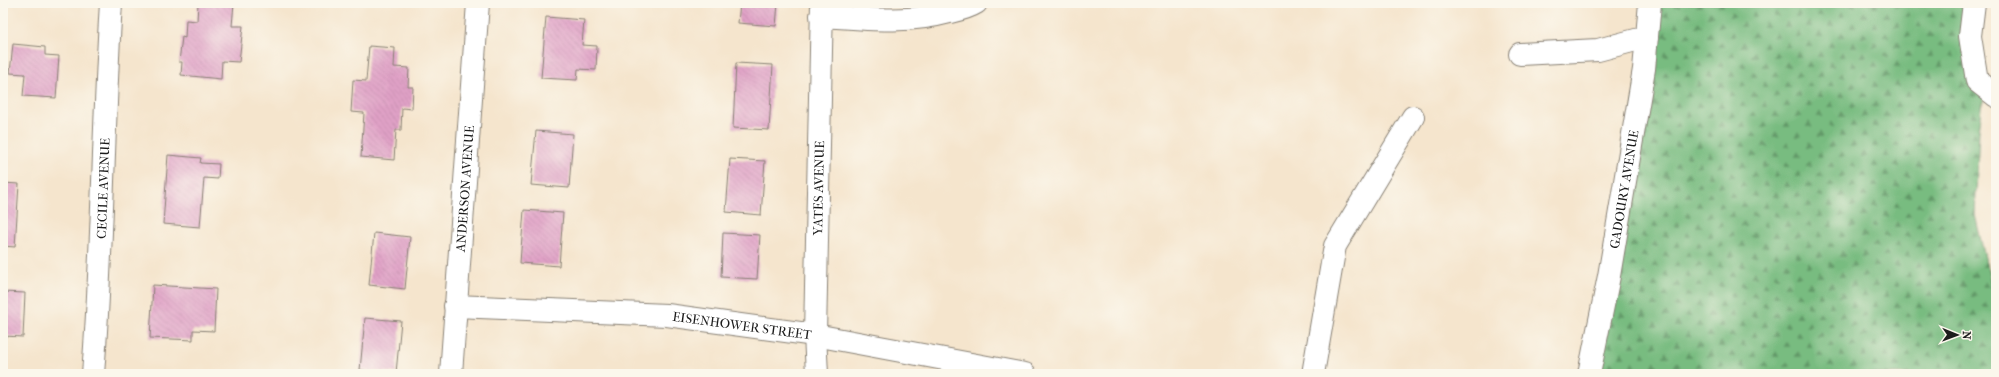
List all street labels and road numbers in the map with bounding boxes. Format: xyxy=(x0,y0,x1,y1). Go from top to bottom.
street label: ANDERSON AVENUE xyxy=(453,125,477,253)
street label: GADOURY AVENUE xyxy=(1607,129,1642,250)
street label: CECILE AVENUE xyxy=(94,137,113,239)
street label: YATES AVENUE xyxy=(810,140,827,237)
street label: EISENHOWER STREET xyxy=(672,309,813,342)

